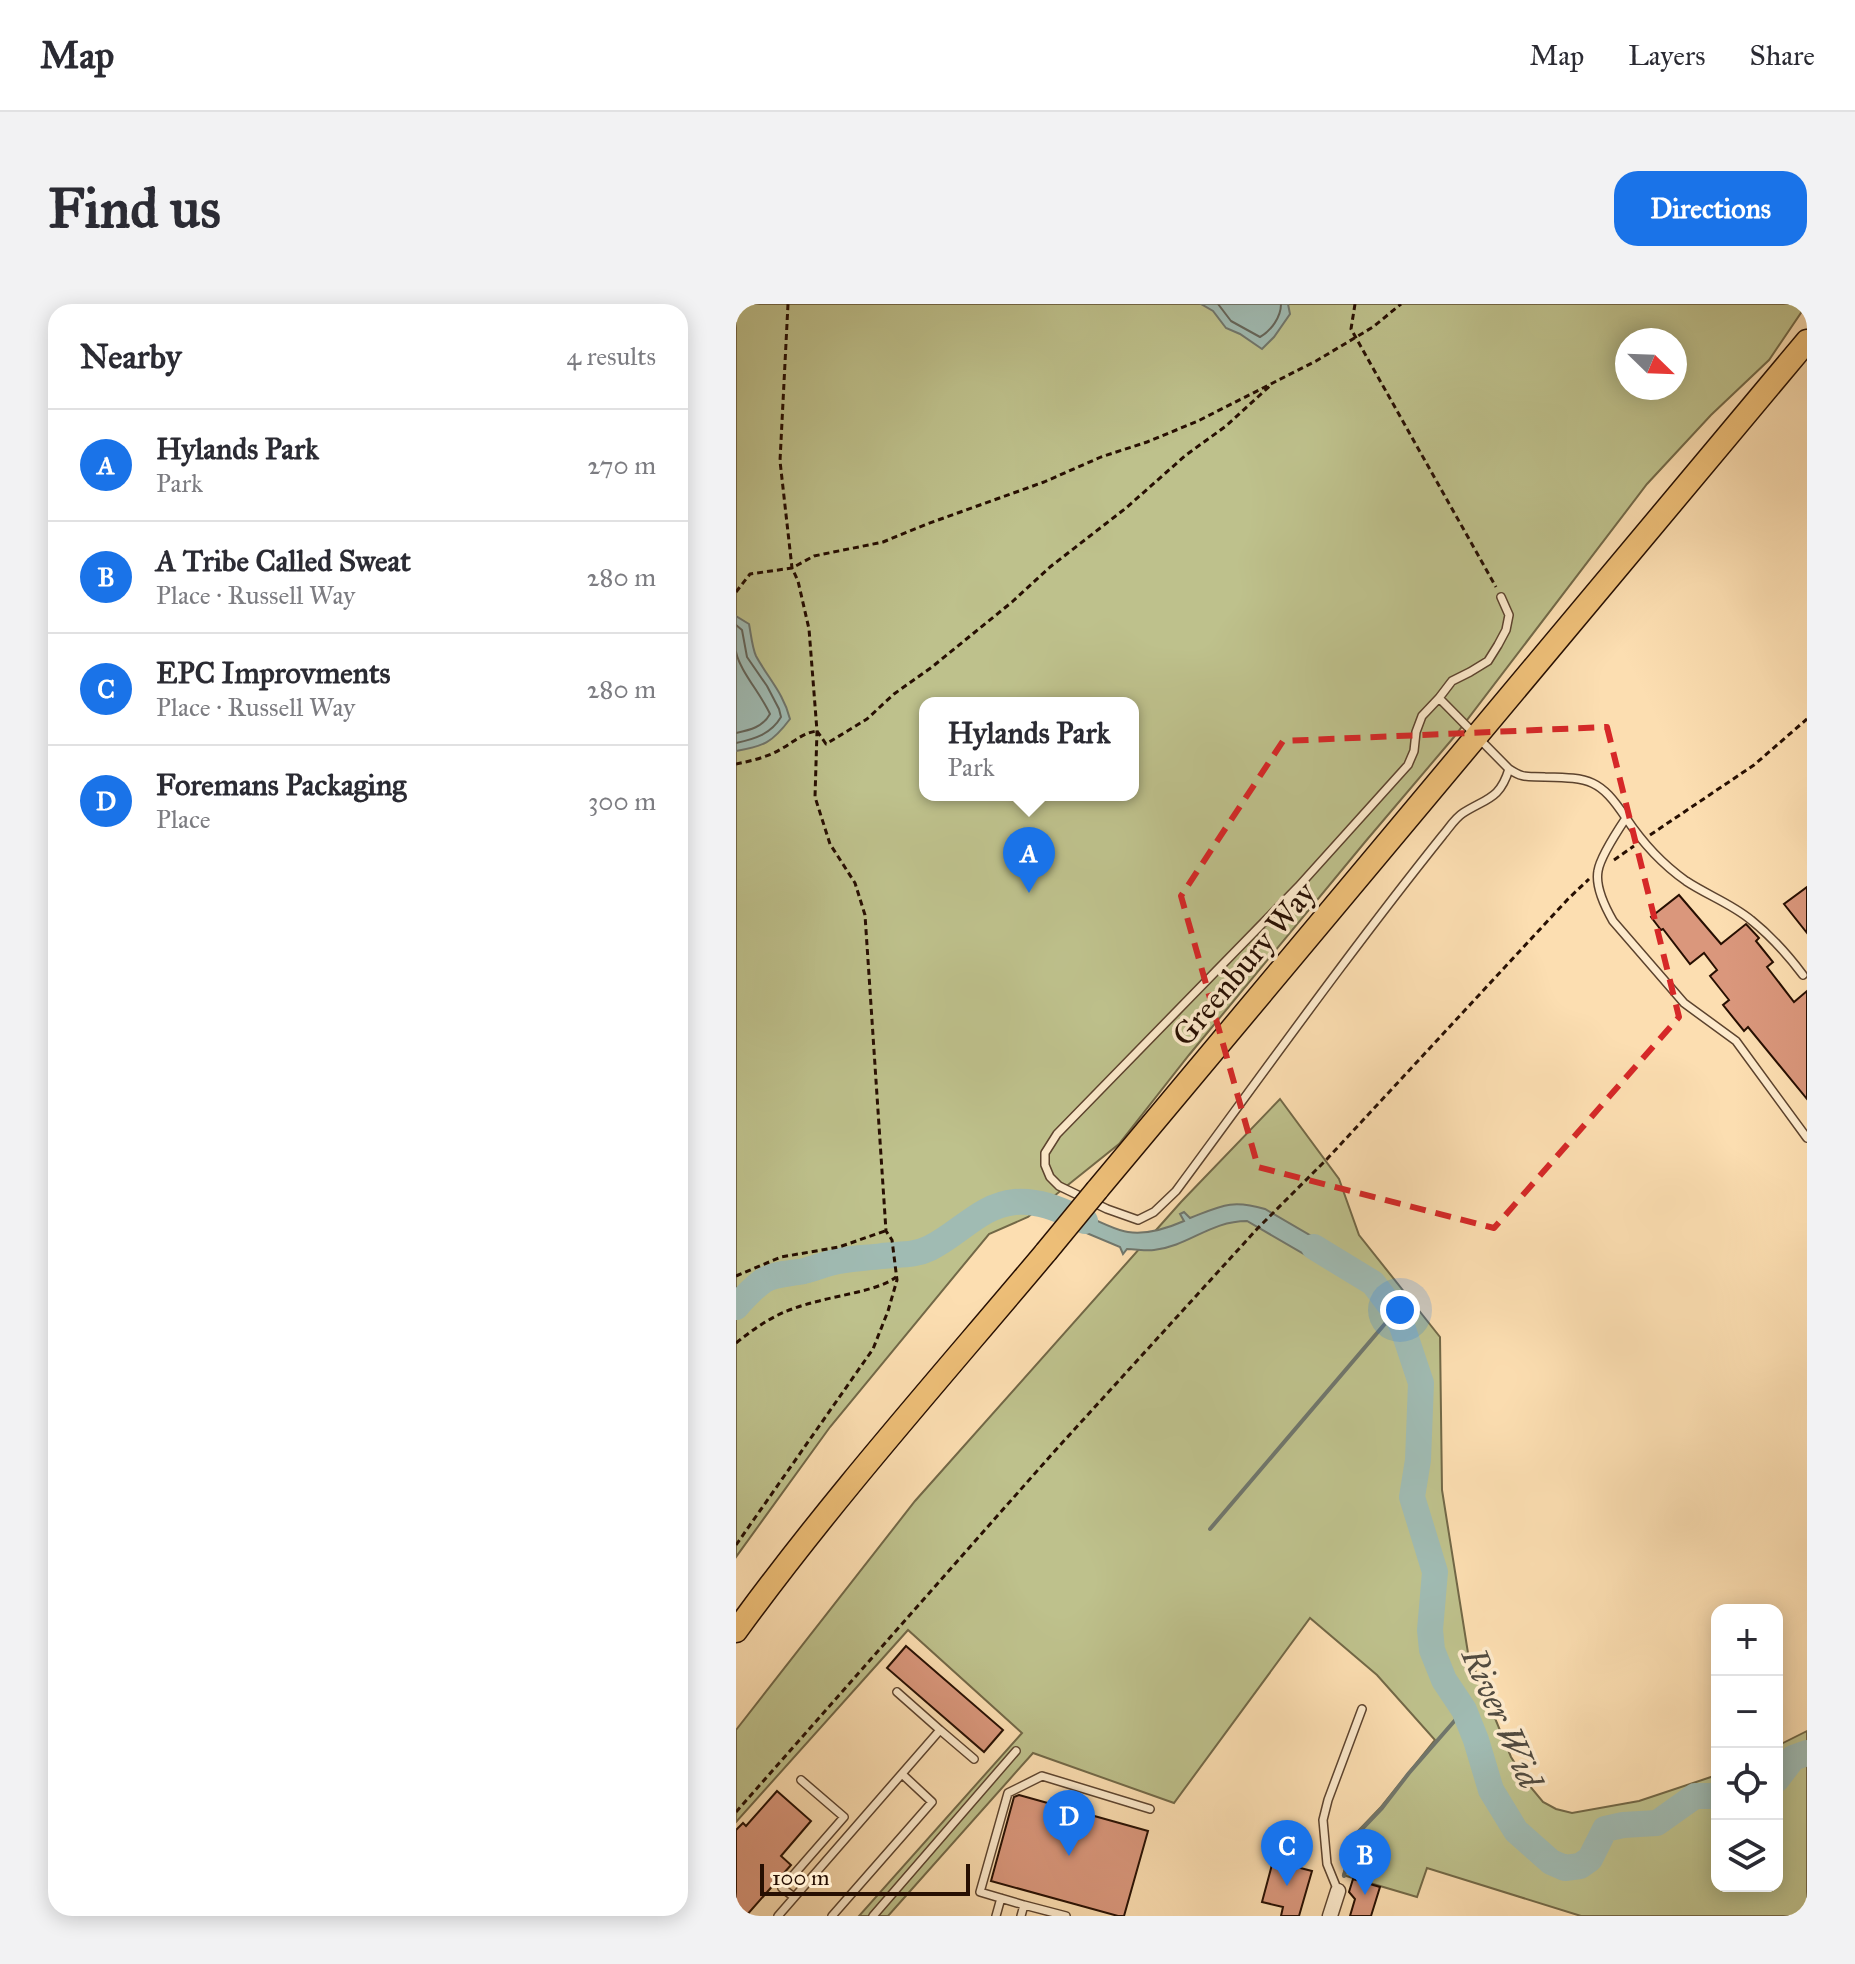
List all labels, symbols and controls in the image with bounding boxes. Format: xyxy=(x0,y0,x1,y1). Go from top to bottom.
text: Map xyxy=(40,32,114,78)
text: Map xyxy=(1529,38,1584,73)
text: Layers xyxy=(1628,38,1706,73)
text: Share xyxy=(1750,38,1815,73)
button: Directions xyxy=(1614,171,1807,246)
text: Find us xyxy=(48,174,221,242)
north arrow xyxy=(1615,328,1687,400)
text: Nearby xyxy=(80,336,182,377)
text: 4 results xyxy=(567,340,656,372)
text: Hylands Park xyxy=(156,431,319,467)
text: A xyxy=(97,449,115,481)
text: 270 m xyxy=(587,449,656,481)
text: Park xyxy=(156,467,203,499)
text: A Tribe Called Sweat xyxy=(156,543,411,579)
text: B xyxy=(97,561,115,593)
text: 280 m xyxy=(587,561,656,593)
text: Place · Russell Way xyxy=(156,579,355,611)
text: EPC Improvments xyxy=(156,655,391,691)
text: C xyxy=(97,673,115,705)
text: 280 m xyxy=(587,673,656,705)
text: Place · Russell Way xyxy=(156,691,355,723)
popup xyxy=(919,697,1139,801)
text: Hylands Park xyxy=(948,715,1110,751)
text: Park xyxy=(948,751,995,783)
text: Foremans Packaging xyxy=(156,767,406,803)
text: D xyxy=(96,785,116,817)
text: 300 m xyxy=(588,785,656,817)
text: Place xyxy=(156,803,211,835)
pin: A xyxy=(1003,827,1055,893)
street label: Greenbury Way xyxy=(1164,873,1325,1054)
your location xyxy=(1380,1290,1420,1330)
map controls xyxy=(1711,1604,1783,1892)
button: + xyxy=(1711,1604,1783,1676)
water label: River Wid xyxy=(1453,1641,1552,1797)
button: − xyxy=(1711,1676,1783,1748)
button: locate xyxy=(1711,1748,1783,1820)
pin: D xyxy=(1043,1790,1095,1856)
pin: C xyxy=(1261,1820,1313,1886)
button: layers xyxy=(1711,1820,1783,1892)
pin: B xyxy=(1339,1829,1391,1895)
scale bar xyxy=(760,1860,970,1896)
text: 100 m xyxy=(772,1864,829,1891)

